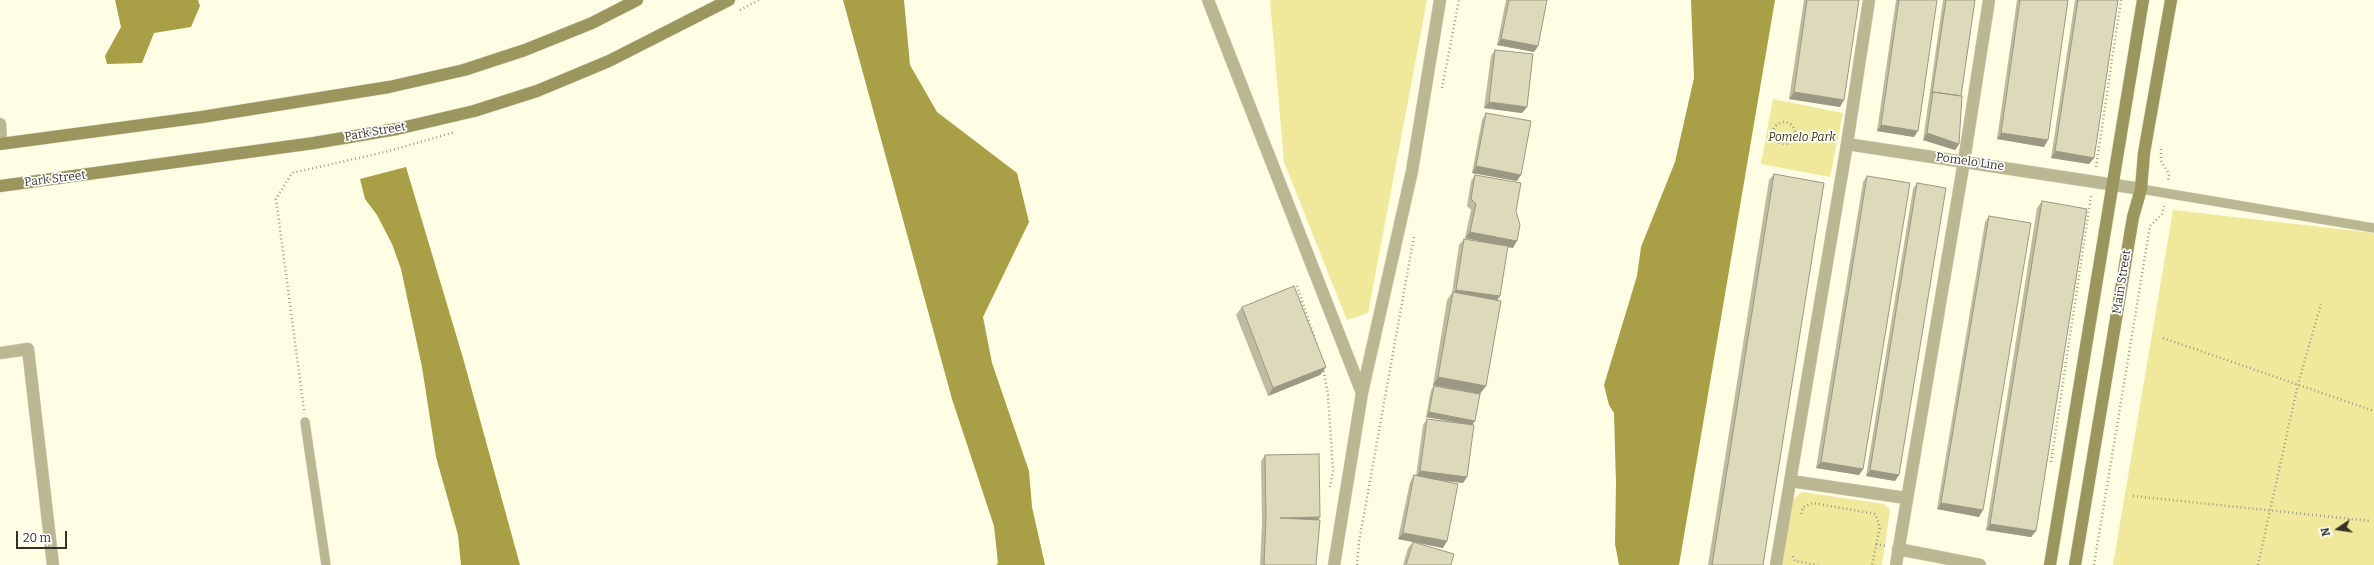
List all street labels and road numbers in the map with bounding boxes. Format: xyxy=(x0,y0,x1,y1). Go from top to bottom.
street label: Park Street xyxy=(343,120,407,144)
street label: Pomelo Line xyxy=(1935,150,2005,174)
street label: Park Street xyxy=(24,168,86,190)
street label: Main Street xyxy=(2110,249,2134,315)

